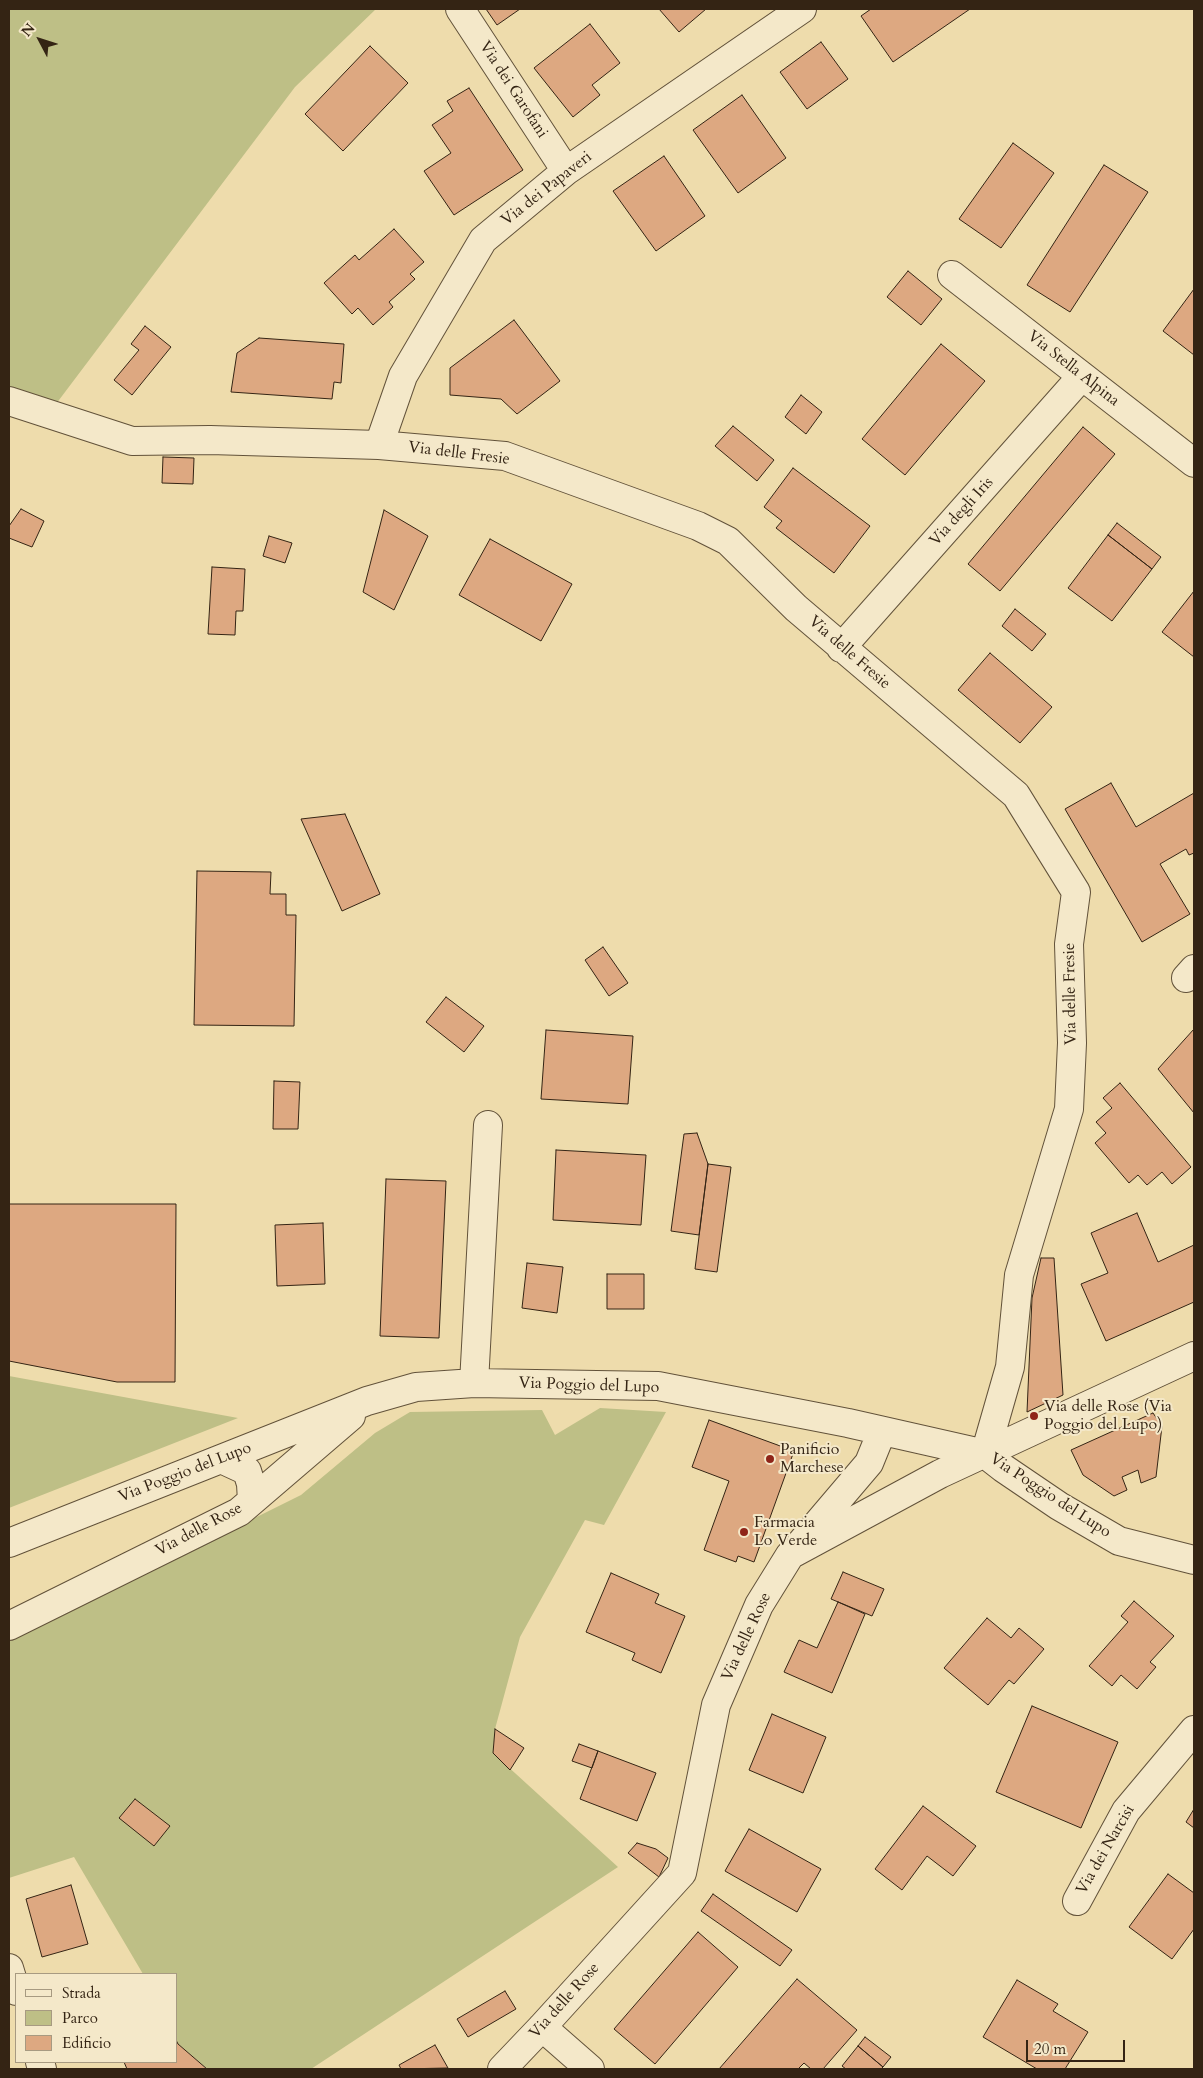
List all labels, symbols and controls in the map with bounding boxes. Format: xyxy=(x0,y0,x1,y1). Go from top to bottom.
north arrow xyxy=(15,15,65,65)
text: N xyxy=(17,19,39,41)
street label: Via dei Garofani xyxy=(475,38,551,142)
street label: Via dei Papaveri xyxy=(498,148,596,230)
street label: Via Stella Alpina xyxy=(1023,327,1123,411)
street label: Via delle Fresie xyxy=(407,438,511,470)
street label: Via degli Iris xyxy=(926,474,998,550)
street label: Via delle Fresie xyxy=(804,612,894,694)
street label: Via delle Fresie xyxy=(1061,943,1081,1045)
street label: Via Poggio del Lupo xyxy=(518,1374,660,1398)
place label: Via delle Rose (Via Poggio del Lupo) xyxy=(1044,1397,1172,1435)
marker: Via delle Rose (Via Poggio del Lupo) xyxy=(1028,1410,1040,1422)
street label: Via Poggio del Lupo xyxy=(116,1439,254,1507)
place label: Panificio Marchese xyxy=(780,1440,844,1478)
street label: Via Poggio del Lupo xyxy=(986,1450,1114,1542)
marker: Panificio Marchese xyxy=(764,1453,776,1465)
street label: Via delle Rose xyxy=(152,1499,246,1561)
place label: Farmacia Lo Verde xyxy=(754,1513,817,1551)
marker: Farmacia Lo Verde xyxy=(738,1526,750,1538)
street label: Via delle Rose xyxy=(718,1590,776,1684)
street label: Via dei Narcisi xyxy=(1073,1802,1139,1898)
street label: Via delle Rose xyxy=(526,1959,604,2043)
legend xyxy=(15,1973,178,2063)
text: Strada xyxy=(62,1983,101,2003)
text: Parco xyxy=(62,2008,98,2028)
scale bar xyxy=(1028,2030,1127,2062)
text: Edificio xyxy=(62,2033,111,2053)
text: 20 m xyxy=(1034,2039,1066,2059)

